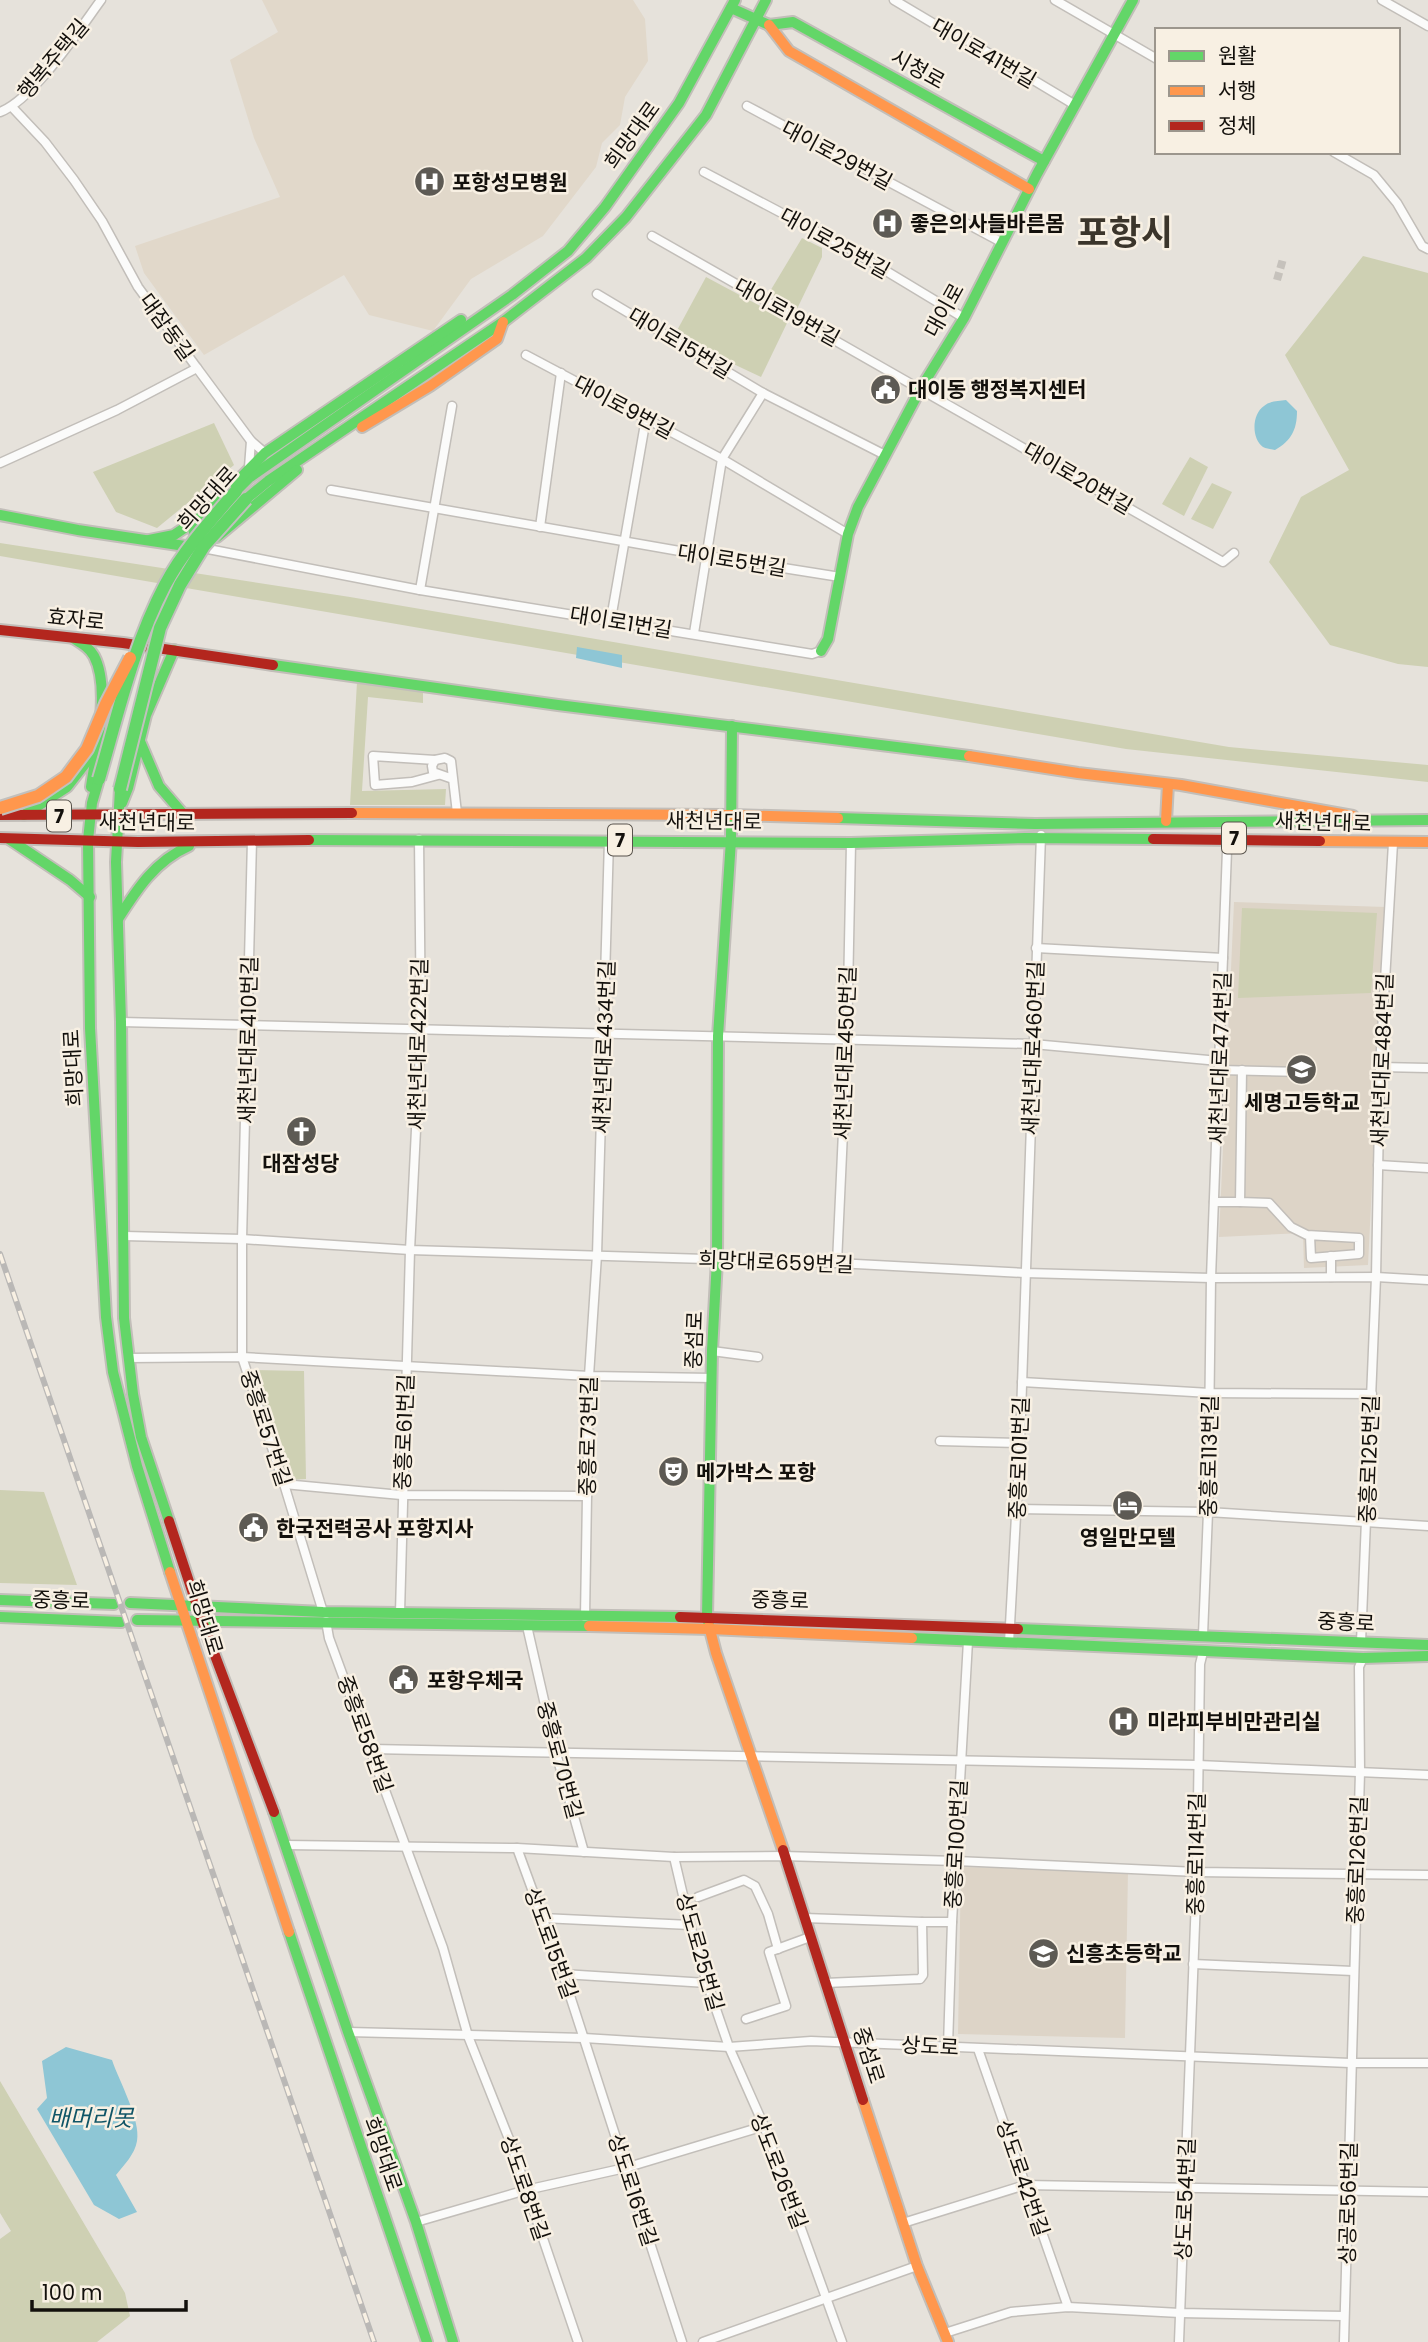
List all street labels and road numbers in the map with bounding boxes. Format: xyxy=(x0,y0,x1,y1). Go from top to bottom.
street label: 대이로41번길 xyxy=(926,11,1042,95)
street label: 행복주택길 xyxy=(11,13,95,105)
street label: 시청로 xyxy=(886,42,950,96)
street label: 희망대로 xyxy=(598,95,666,175)
street label: 대이로29번길 xyxy=(776,114,898,196)
street label: 대이로25번길 xyxy=(775,201,895,285)
street label: 대이로19번길 xyxy=(729,271,845,353)
street label: 대이로 xyxy=(917,278,971,342)
street label: 대잠동길 xyxy=(133,287,201,367)
street label: 대이로15번길 xyxy=(623,301,737,385)
street label: 대이로9번길 xyxy=(569,368,679,446)
street label: 대이로20번길 xyxy=(1018,435,1138,521)
street label: 희망대로 xyxy=(170,460,244,536)
street label: 대이로5번길 xyxy=(676,537,788,583)
street label: 대이로1번길 xyxy=(568,600,674,644)
street label: 효자로 xyxy=(46,602,106,636)
road number: 7 xyxy=(47,800,71,832)
street label: 새천년대로 xyxy=(665,806,763,836)
street label: 새천년대로 xyxy=(1274,806,1372,838)
street label: 새천년대로 xyxy=(98,807,196,837)
road number: 7 xyxy=(1222,822,1246,853)
road number: 7 xyxy=(608,824,632,856)
street label: 새천년대로410번길 xyxy=(232,956,264,1124)
street label: 새천년대로422번길 xyxy=(402,957,434,1131)
street label: 새천년대로434번길 xyxy=(586,960,622,1134)
street label: 새천년대로460번길 xyxy=(1015,960,1051,1136)
street label: 새천년대로450번길 xyxy=(827,965,863,1141)
street label: 새천년대로474번길 xyxy=(1202,971,1238,1145)
street label: 새천년대로484번길 xyxy=(1364,972,1400,1148)
street label: 희망대로 xyxy=(56,1029,90,1107)
street label: 희망대로659번길 xyxy=(698,1245,854,1279)
street label: 중섬로 xyxy=(678,1311,710,1369)
street label: 중흥로57번길 xyxy=(233,1366,299,1490)
street label: 중흥로61번길 xyxy=(387,1373,421,1491)
street label: 중흥로73번길 xyxy=(572,1376,604,1496)
street label: 중흥로125번길 xyxy=(1352,1394,1386,1524)
street label: 중흥로113번길 xyxy=(1193,1395,1225,1517)
street label: 중흥로101번길 xyxy=(1002,1396,1036,1520)
street label: 희망대로 xyxy=(180,1576,230,1658)
street label: 중흥로 xyxy=(32,1584,90,1616)
street label: 중흥로 xyxy=(751,1584,809,1616)
street label: 중흥로 xyxy=(1316,1606,1376,1638)
street label: 중흥로58번길 xyxy=(330,1671,400,1797)
street label: 중흥로70번길 xyxy=(530,1698,590,1822)
street label: 중흥로100번길 xyxy=(938,1778,974,1910)
street label: 중흥로114번길 xyxy=(1180,1792,1212,1916)
street label: 중흥로126번길 xyxy=(1340,1795,1374,1925)
street label: 상도로15번길 xyxy=(517,1883,585,2003)
street label: 상도로25번길 xyxy=(669,1889,731,2015)
street label: 중섬로 xyxy=(846,2023,892,2087)
street label: 상도로 xyxy=(900,2030,960,2062)
street label: 상도로26번길 xyxy=(744,2109,814,2233)
street label: 희망대로 xyxy=(357,2113,409,2195)
street label: 상도로42번길 xyxy=(989,2116,1057,2240)
street label: 상도로16번길 xyxy=(601,2130,665,2250)
street label: 상도로8번길 xyxy=(493,2131,557,2245)
street label: 상도로54번길 xyxy=(1168,2137,1202,2261)
street label: 상공로56번길 xyxy=(1332,2141,1364,2265)

